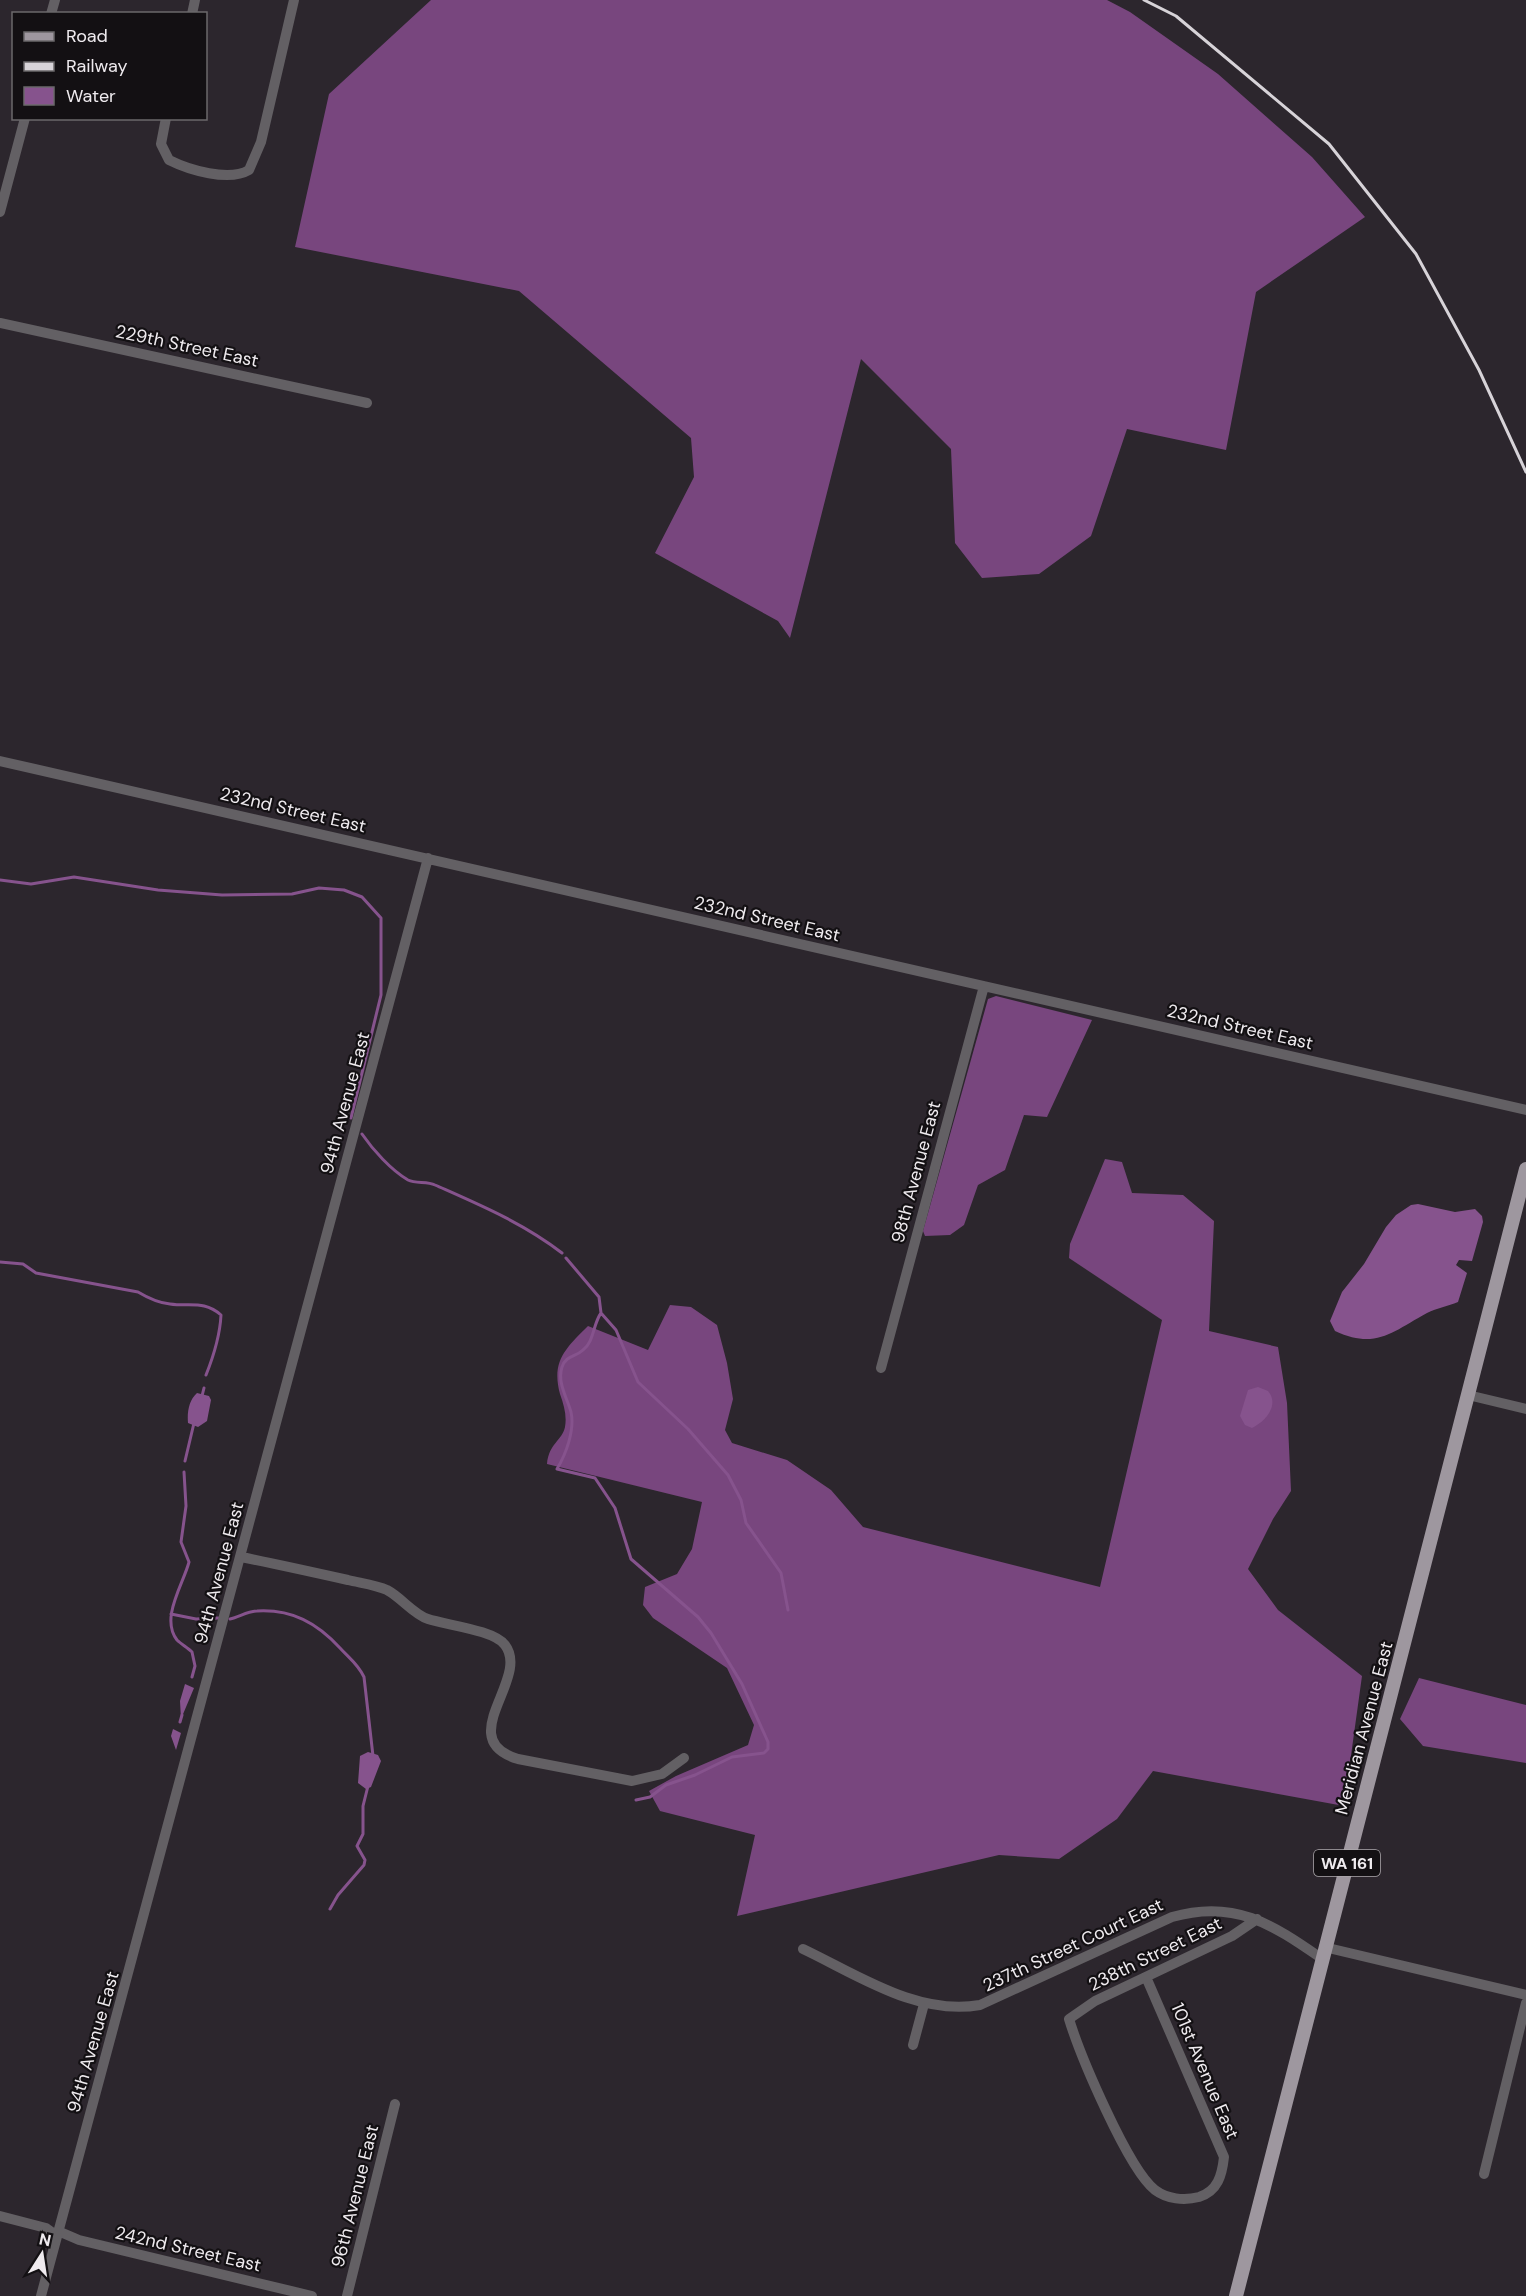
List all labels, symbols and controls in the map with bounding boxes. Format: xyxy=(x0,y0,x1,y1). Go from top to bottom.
legend xyxy=(12,12,207,120)
text: Road xyxy=(66,24,108,48)
text: Railway xyxy=(66,54,128,78)
text: Water xyxy=(66,84,116,108)
street label: 229th Street East xyxy=(113,319,261,373)
street label: 232nd Street East xyxy=(218,782,368,838)
street label: 232nd Street East xyxy=(692,891,842,947)
street label: 232nd Street East xyxy=(1165,999,1315,1055)
street label: 94th Avenue East xyxy=(315,1029,375,1177)
street label: 98th Avenue East xyxy=(886,1099,946,1245)
street label: 94th Avenue East xyxy=(189,1499,249,1647)
street label: Meridian Avenue East xyxy=(1329,1639,1399,1817)
road number: WA 161 xyxy=(1314,1850,1380,1876)
street label: 237th Street Court East xyxy=(979,1893,1167,1997)
street label: 238th Street East xyxy=(1084,1911,1226,1997)
street label: 94th Avenue East xyxy=(61,1968,125,2116)
street label: 101st Avenue East xyxy=(1166,1999,1244,2143)
street label: 96th Avenue East xyxy=(326,2122,384,2270)
street label: 242nd Street East xyxy=(113,2221,263,2277)
north arrow xyxy=(12,2224,72,2284)
text: N xyxy=(37,2228,53,2251)

